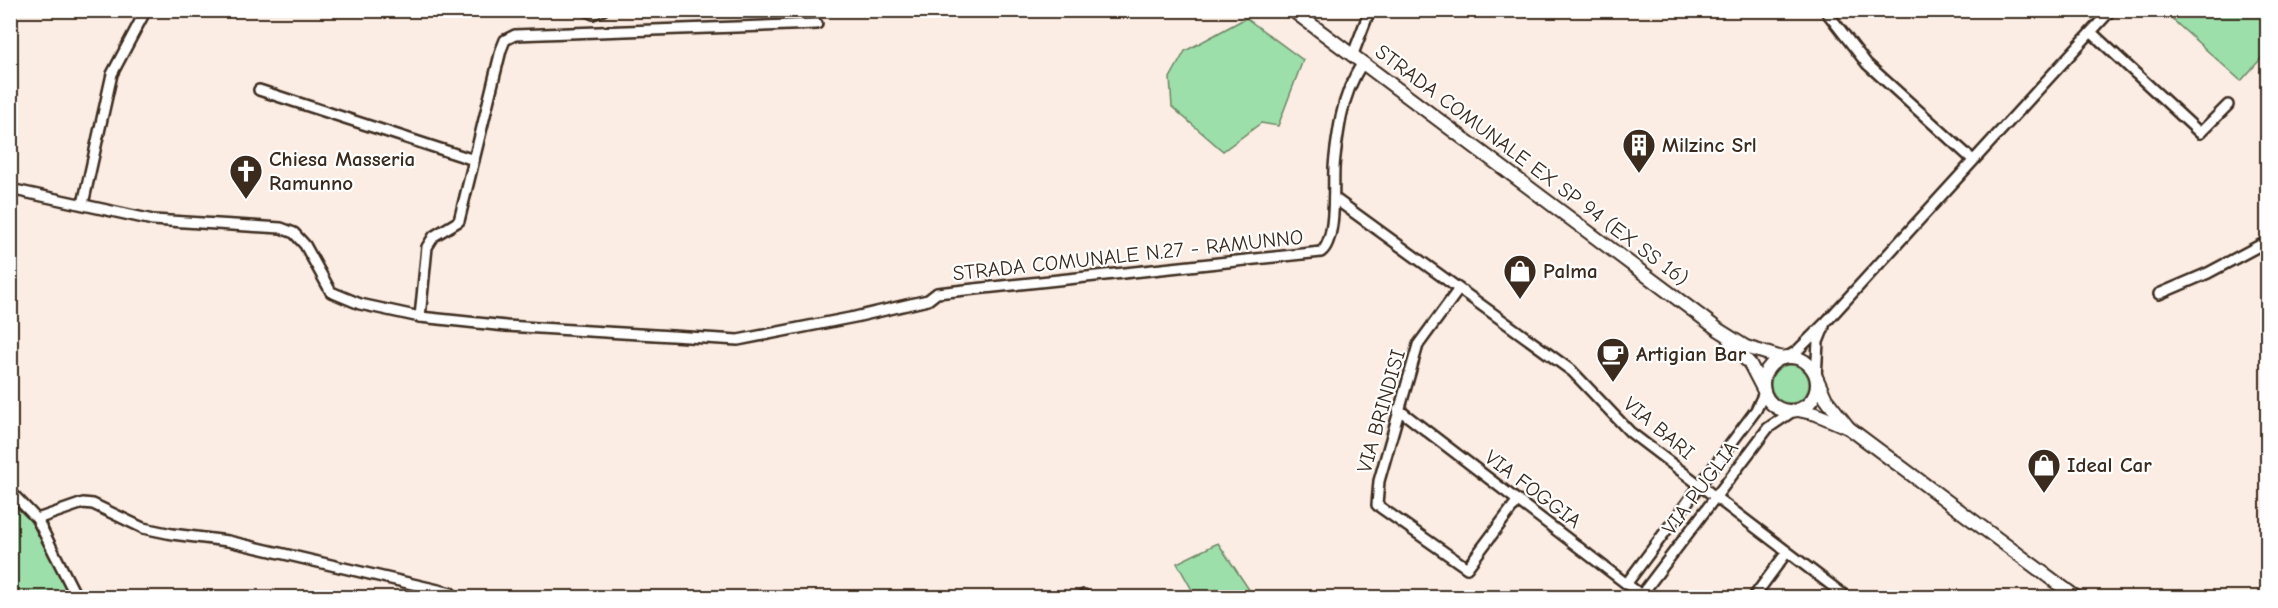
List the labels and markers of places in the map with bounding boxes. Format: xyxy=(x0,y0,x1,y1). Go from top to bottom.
building icon: Milzinc Srl xyxy=(1621,127,1657,174)
place label: Milzinc Srl xyxy=(1662,133,1757,157)
place label: Chiesa Masseria Ramunno xyxy=(269,147,415,195)
church icon: Chiesa Masseria Ramunno xyxy=(228,153,264,200)
shop icon: Palma xyxy=(1502,253,1538,300)
place label: Palma xyxy=(1543,259,1598,283)
cafe icon: Artigian Bar xyxy=(1595,336,1631,383)
place label: Artigian Bar xyxy=(1636,342,1747,366)
shop icon: Ideal Car xyxy=(2026,447,2062,494)
place label: Ideal Car xyxy=(2067,453,2152,477)

